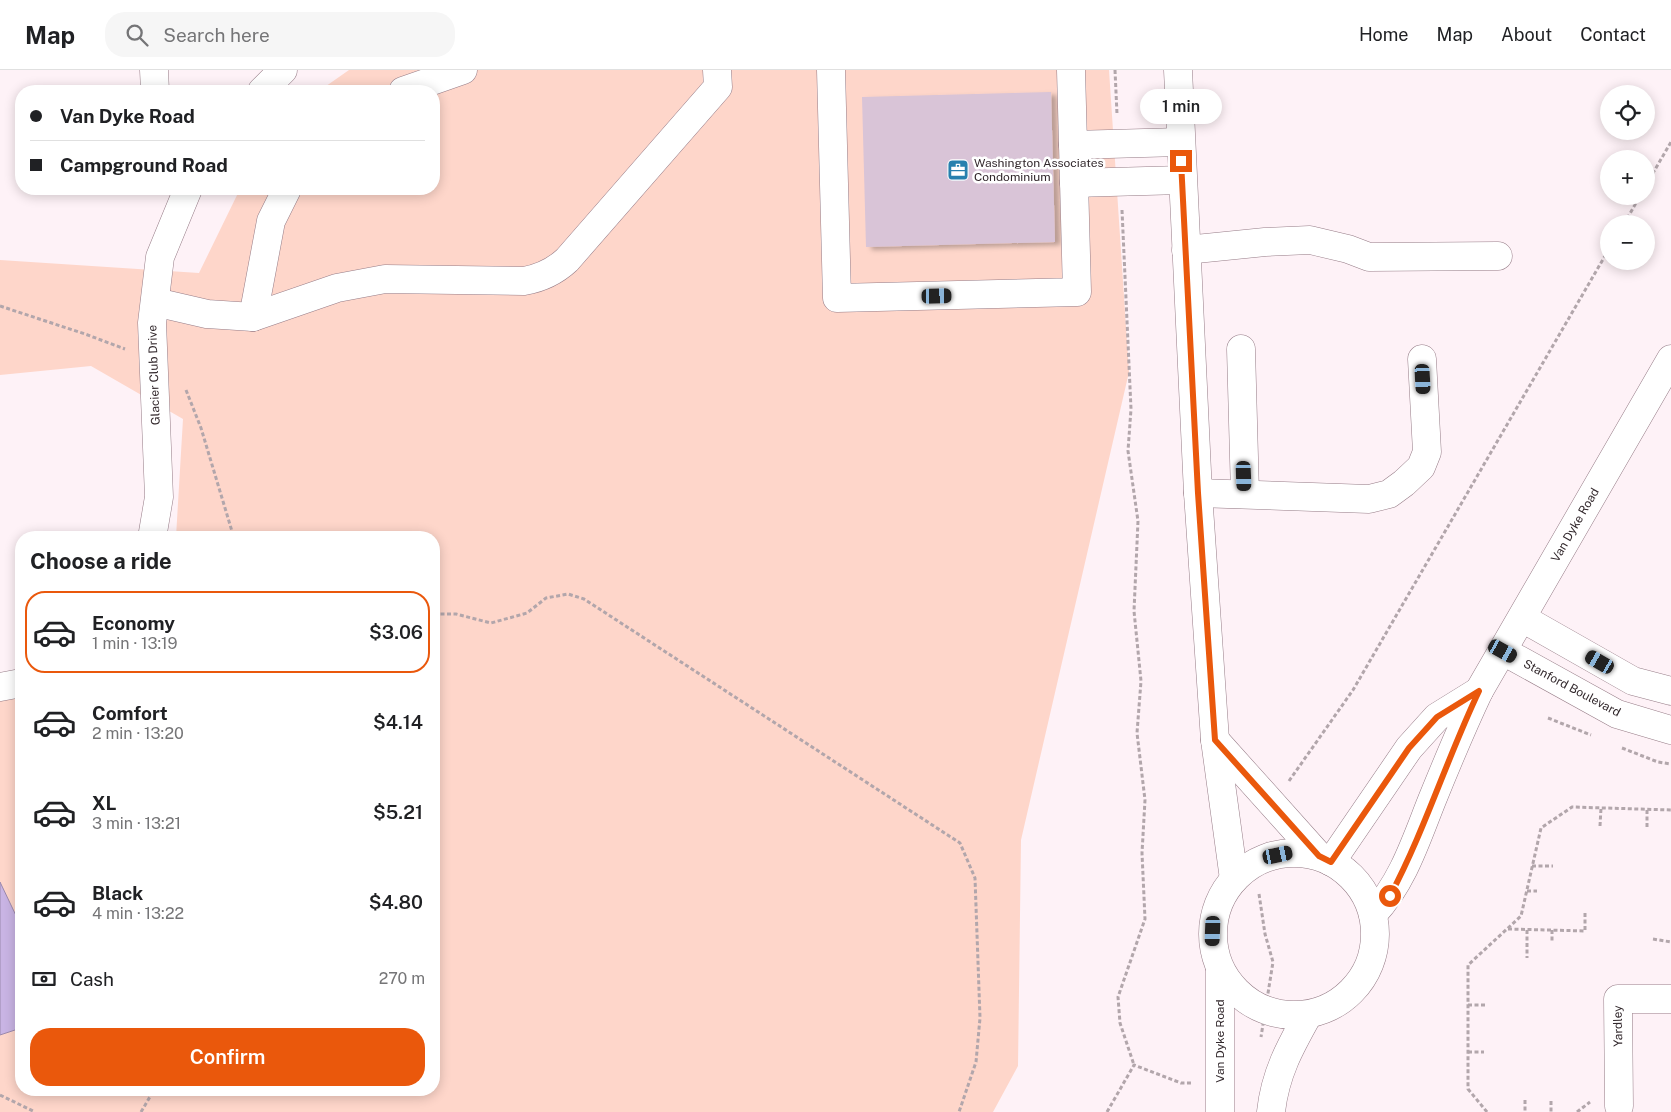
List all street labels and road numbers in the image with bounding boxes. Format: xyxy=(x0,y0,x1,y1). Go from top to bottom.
street label: Glacier Club Drive xyxy=(145,324,163,425)
street label: Van Dyke Road xyxy=(1548,485,1602,565)
street label: Stanford Boulevard xyxy=(1521,656,1623,720)
street label: Van Dyke Road xyxy=(1213,999,1227,1083)
street label: Yardley xyxy=(1611,1005,1625,1047)

